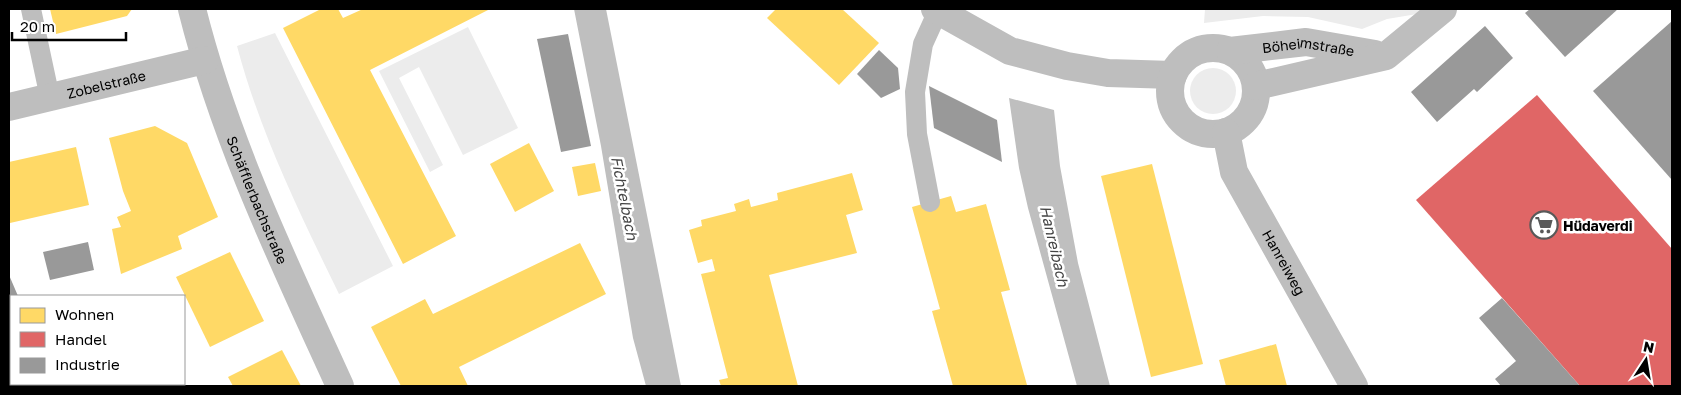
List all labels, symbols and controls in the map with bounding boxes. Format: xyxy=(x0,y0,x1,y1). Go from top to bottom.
scale bar xyxy=(12,10,126,42)
text: 20 m xyxy=(20,17,55,35)
street label: Böheimstraße xyxy=(1261,33,1356,59)
street label: Zobelstraße xyxy=(65,66,147,101)
street label: Schäfflerbachstraße xyxy=(224,133,292,266)
water label: Fichtelbach xyxy=(608,155,642,242)
water label: Hanreibach xyxy=(1037,204,1073,289)
supermarket icon: Hüdaverdi xyxy=(1529,210,1559,240)
place label: Hüdaverdi xyxy=(1563,217,1633,234)
street label: Hanreiweg xyxy=(1259,226,1310,298)
legend xyxy=(10,295,185,385)
text: Wohnen xyxy=(55,305,114,323)
text: Handel xyxy=(55,330,107,348)
north arrow xyxy=(1621,335,1671,385)
text: N xyxy=(1642,337,1656,356)
text: Industrie xyxy=(55,355,120,373)

